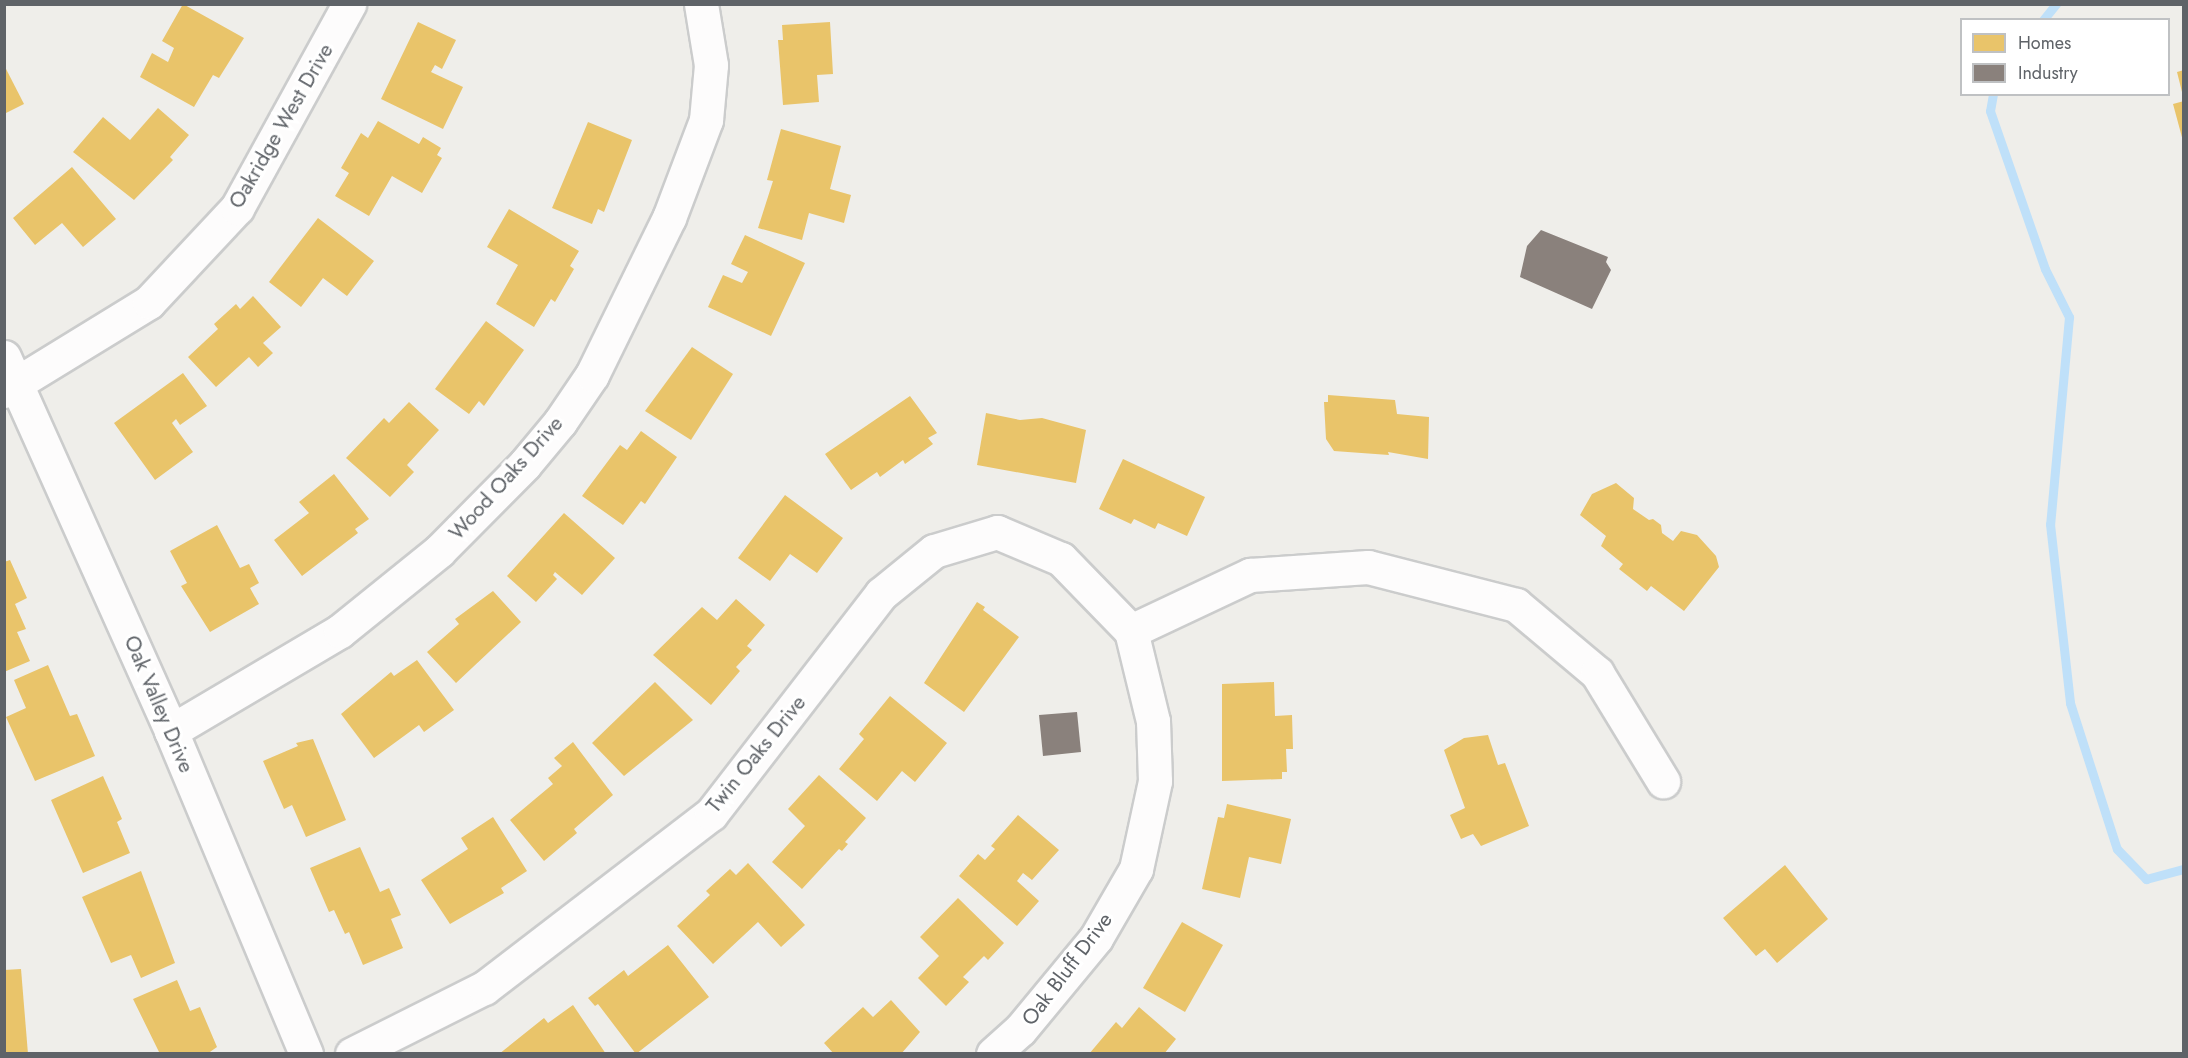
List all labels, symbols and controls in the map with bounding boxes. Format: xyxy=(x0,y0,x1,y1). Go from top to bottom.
legend xyxy=(1960,18,2170,96)
text: Homes xyxy=(2018,30,2071,56)
street label: Oakridge West Drive xyxy=(224,39,338,213)
text: Industry xyxy=(2018,60,2078,86)
street label: Wood Oaks Drive xyxy=(444,411,568,545)
street label: Oak Valley Drive xyxy=(119,632,199,776)
street label: Twin Oaks Drive xyxy=(701,690,811,818)
street label: Oak Bluff Drive xyxy=(1016,908,1118,1030)

